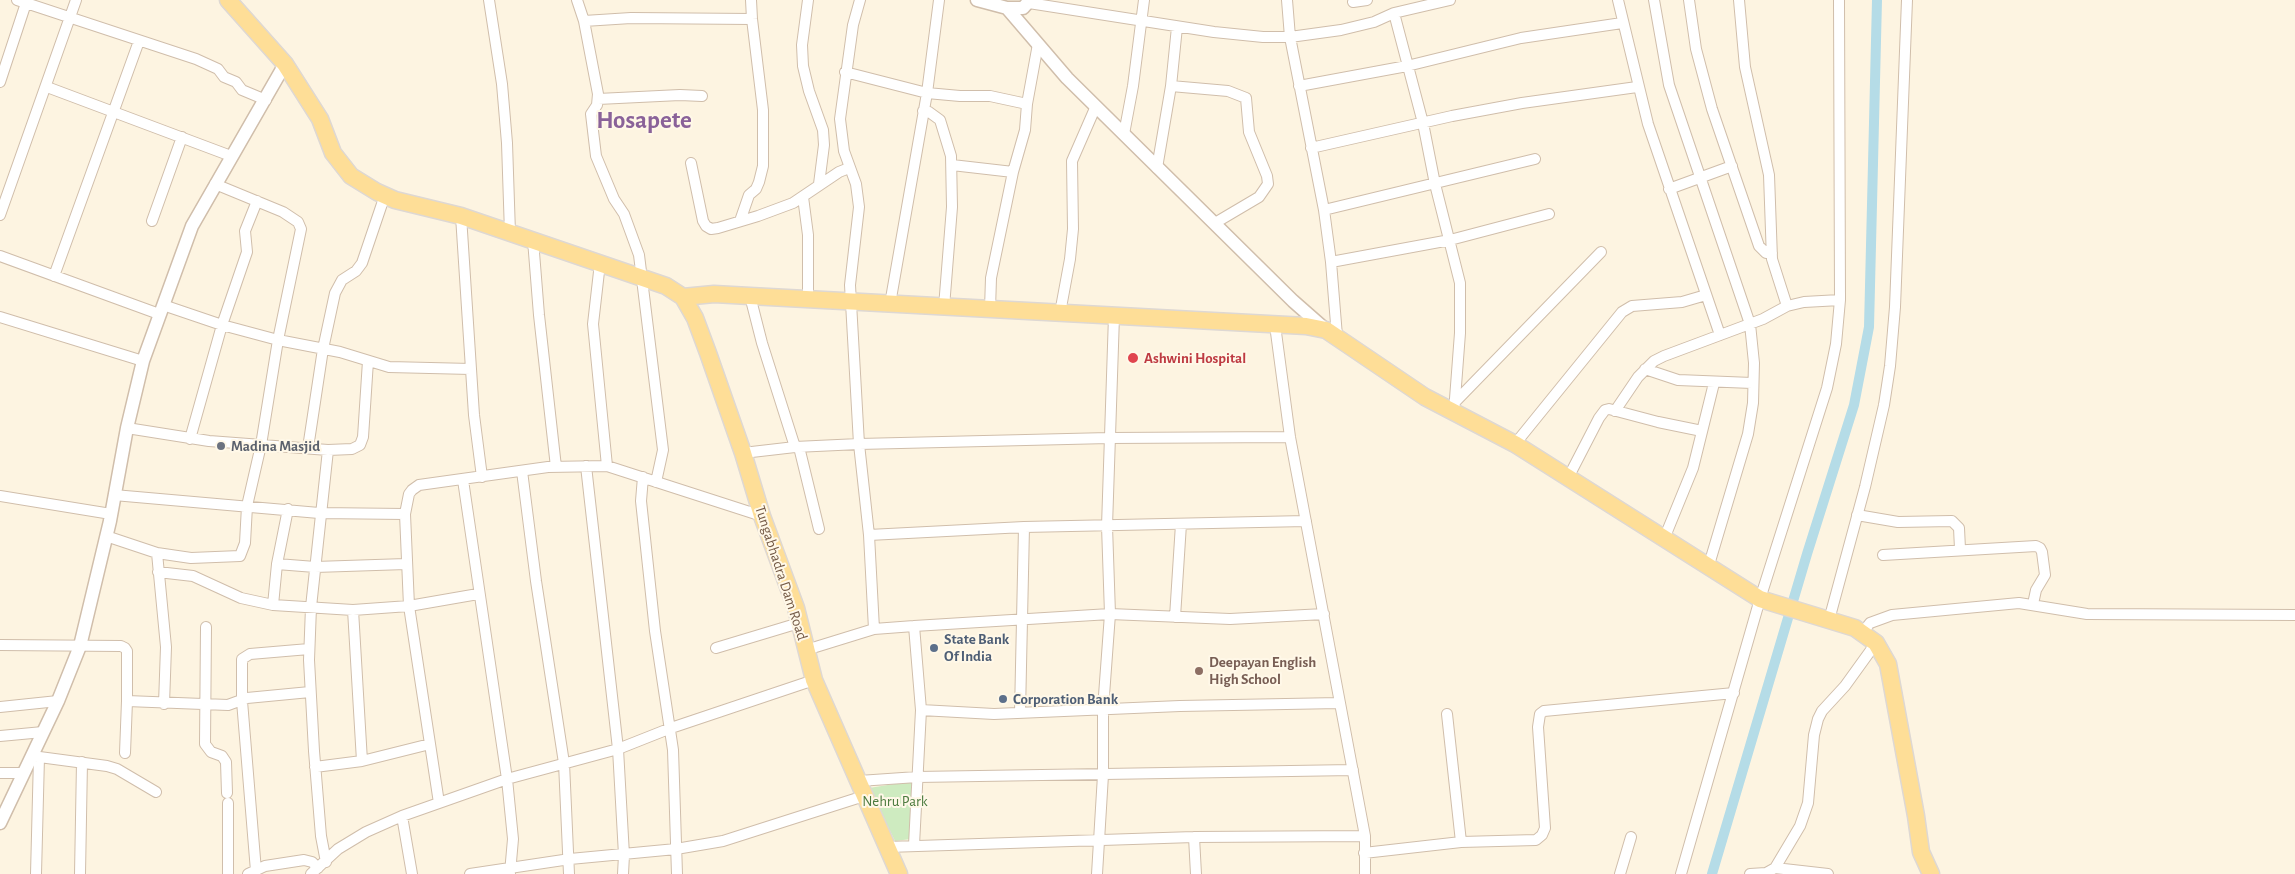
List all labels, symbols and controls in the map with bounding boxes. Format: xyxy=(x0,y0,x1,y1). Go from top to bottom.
district label: Hosapete xyxy=(596,105,692,135)
place label: Ashwini Hospital xyxy=(1144,349,1246,367)
marker: Ashwini Hospital xyxy=(1126,351,1140,365)
place label: Madina Masjid xyxy=(231,437,320,455)
marker: Madina Masjid xyxy=(215,440,227,452)
street label: Tungabhadra Dam Road xyxy=(751,503,811,643)
place label: State Bank Of India xyxy=(944,630,1009,665)
marker: State Bank Of India xyxy=(928,642,940,654)
place label: Deepayan English High School xyxy=(1209,653,1316,688)
marker: Deepayan English High School xyxy=(1193,665,1205,677)
place label: Corporation Bank xyxy=(1013,690,1118,708)
marker: Corporation Bank xyxy=(997,693,1009,705)
park label: Nehru Park xyxy=(862,792,928,810)

